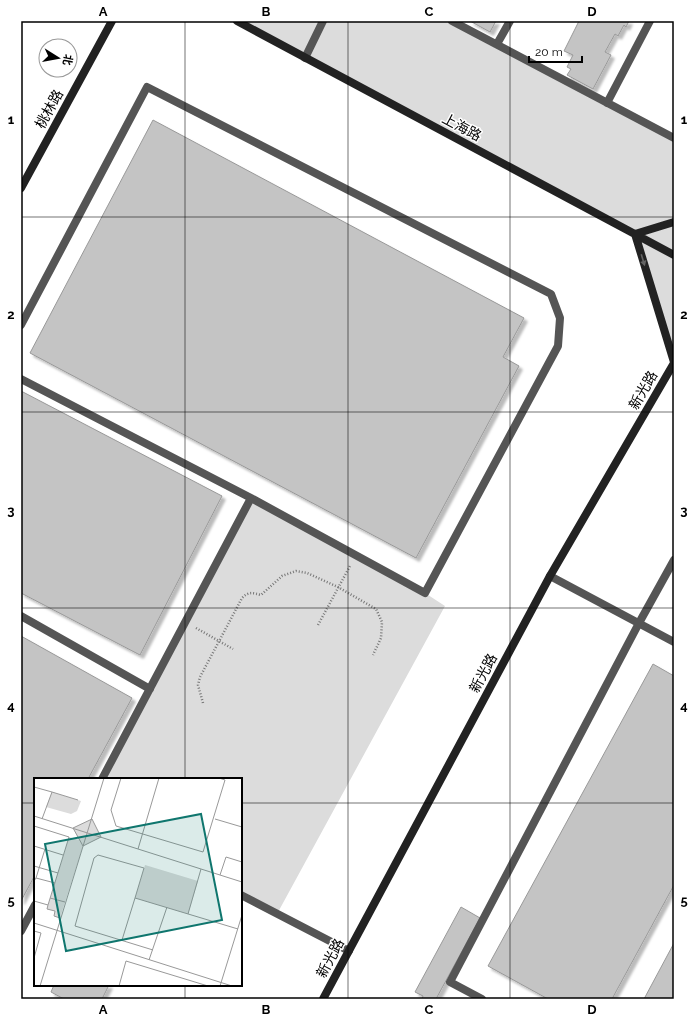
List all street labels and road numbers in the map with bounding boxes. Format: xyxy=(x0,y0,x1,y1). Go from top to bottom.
street label: 桃林路 xyxy=(32,87,66,131)
street label: 上海路 xyxy=(440,110,484,144)
street label: 新光路 xyxy=(626,368,660,412)
street label: 新光路 xyxy=(466,651,500,695)
street label: 新光路 xyxy=(313,936,347,980)

